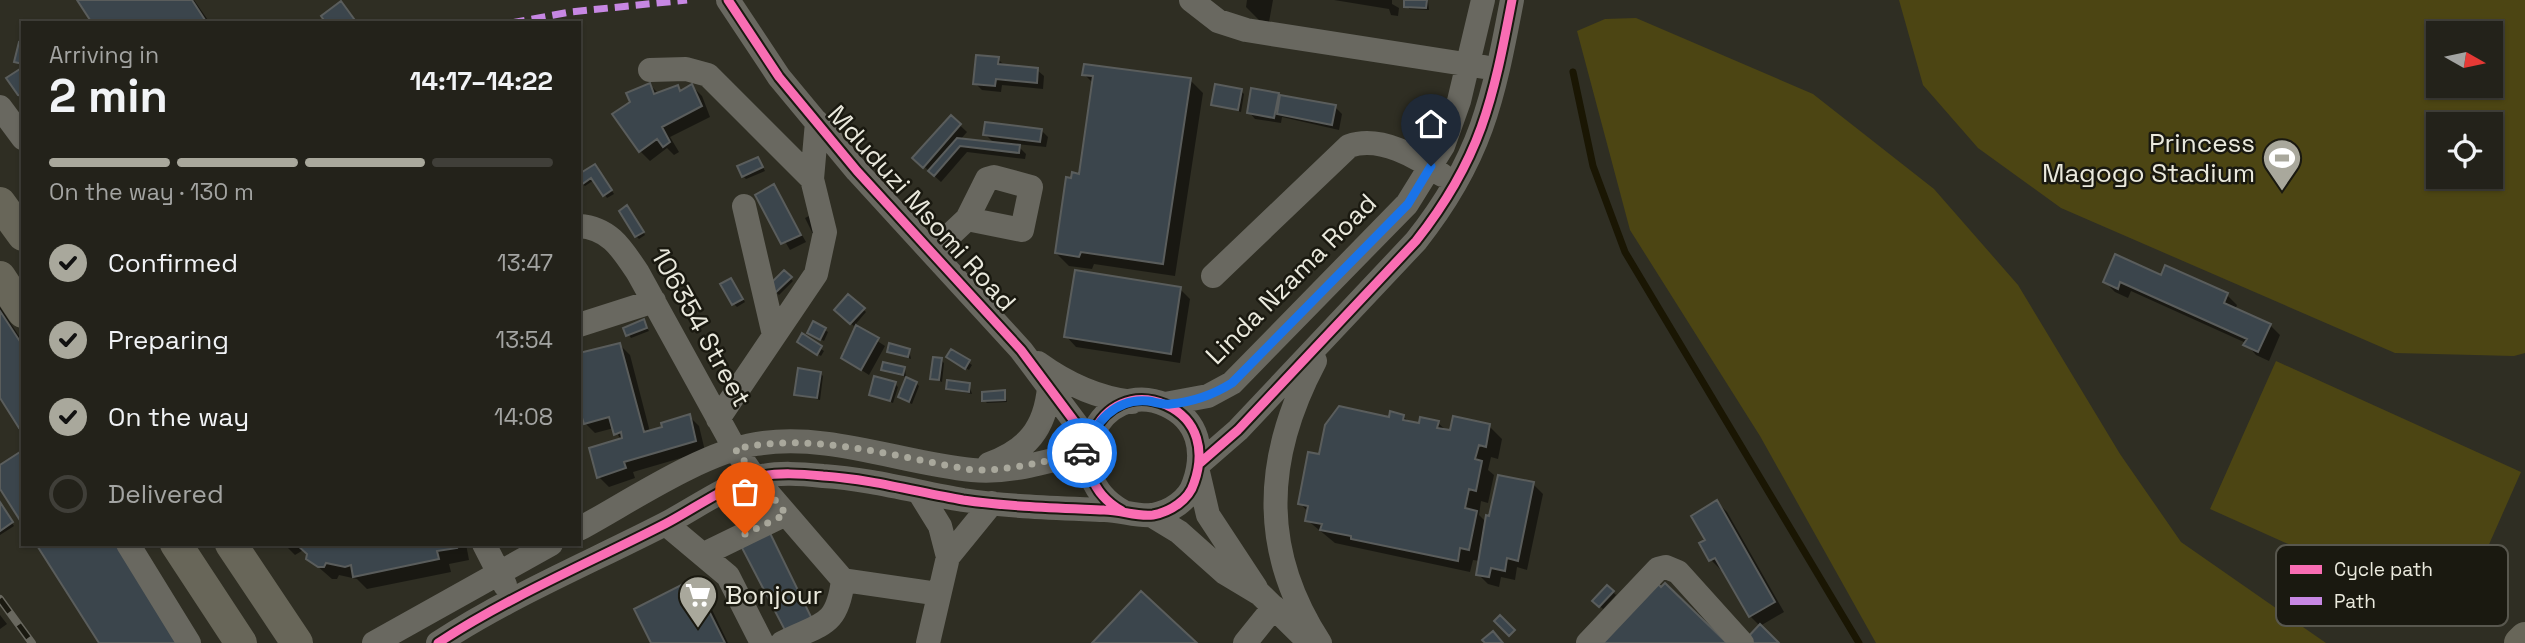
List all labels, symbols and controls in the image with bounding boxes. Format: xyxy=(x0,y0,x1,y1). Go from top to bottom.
north arrow xyxy=(2426,21,2502,98)
map controls xyxy=(2426,21,2503,189)
text: Arriving in xyxy=(49,40,159,70)
text: 14:17–14:22 xyxy=(410,64,553,98)
text: 2 min xyxy=(49,67,168,125)
pin xyxy=(1401,94,1461,166)
street label: Mduduzi Msomi Road xyxy=(820,98,1024,318)
icon: home xyxy=(1412,105,1450,143)
button: locate xyxy=(2426,112,2503,189)
place label: Princess Magogo Stadium xyxy=(2042,126,2255,190)
sports icon: Princess Magogo Stadium xyxy=(2261,137,2303,192)
text: On the way · 130 m xyxy=(49,177,254,207)
street label: Linda Nzama Road xyxy=(1198,186,1384,372)
street label: 106354 Street xyxy=(643,241,759,413)
icon: check xyxy=(49,244,87,282)
text: Confirmed xyxy=(108,246,238,280)
text: 13:47 xyxy=(497,248,553,278)
icon: check xyxy=(49,321,87,359)
text: Preparing xyxy=(108,323,229,357)
text: 13:54 xyxy=(496,325,553,355)
icon: check xyxy=(49,398,87,436)
text: On the way xyxy=(108,400,249,434)
text: 14:08 xyxy=(494,402,553,432)
courier xyxy=(1047,418,1117,488)
icon: car xyxy=(1063,434,1101,472)
pin xyxy=(715,462,775,534)
icon: bag xyxy=(726,473,764,511)
text: Delivered xyxy=(108,477,224,511)
legend xyxy=(2276,545,2508,626)
text: Cycle path xyxy=(2334,557,2433,582)
supermarket icon: Bonjour xyxy=(677,574,719,629)
place label: Bonjour xyxy=(725,578,822,612)
text: Path xyxy=(2334,589,2376,614)

